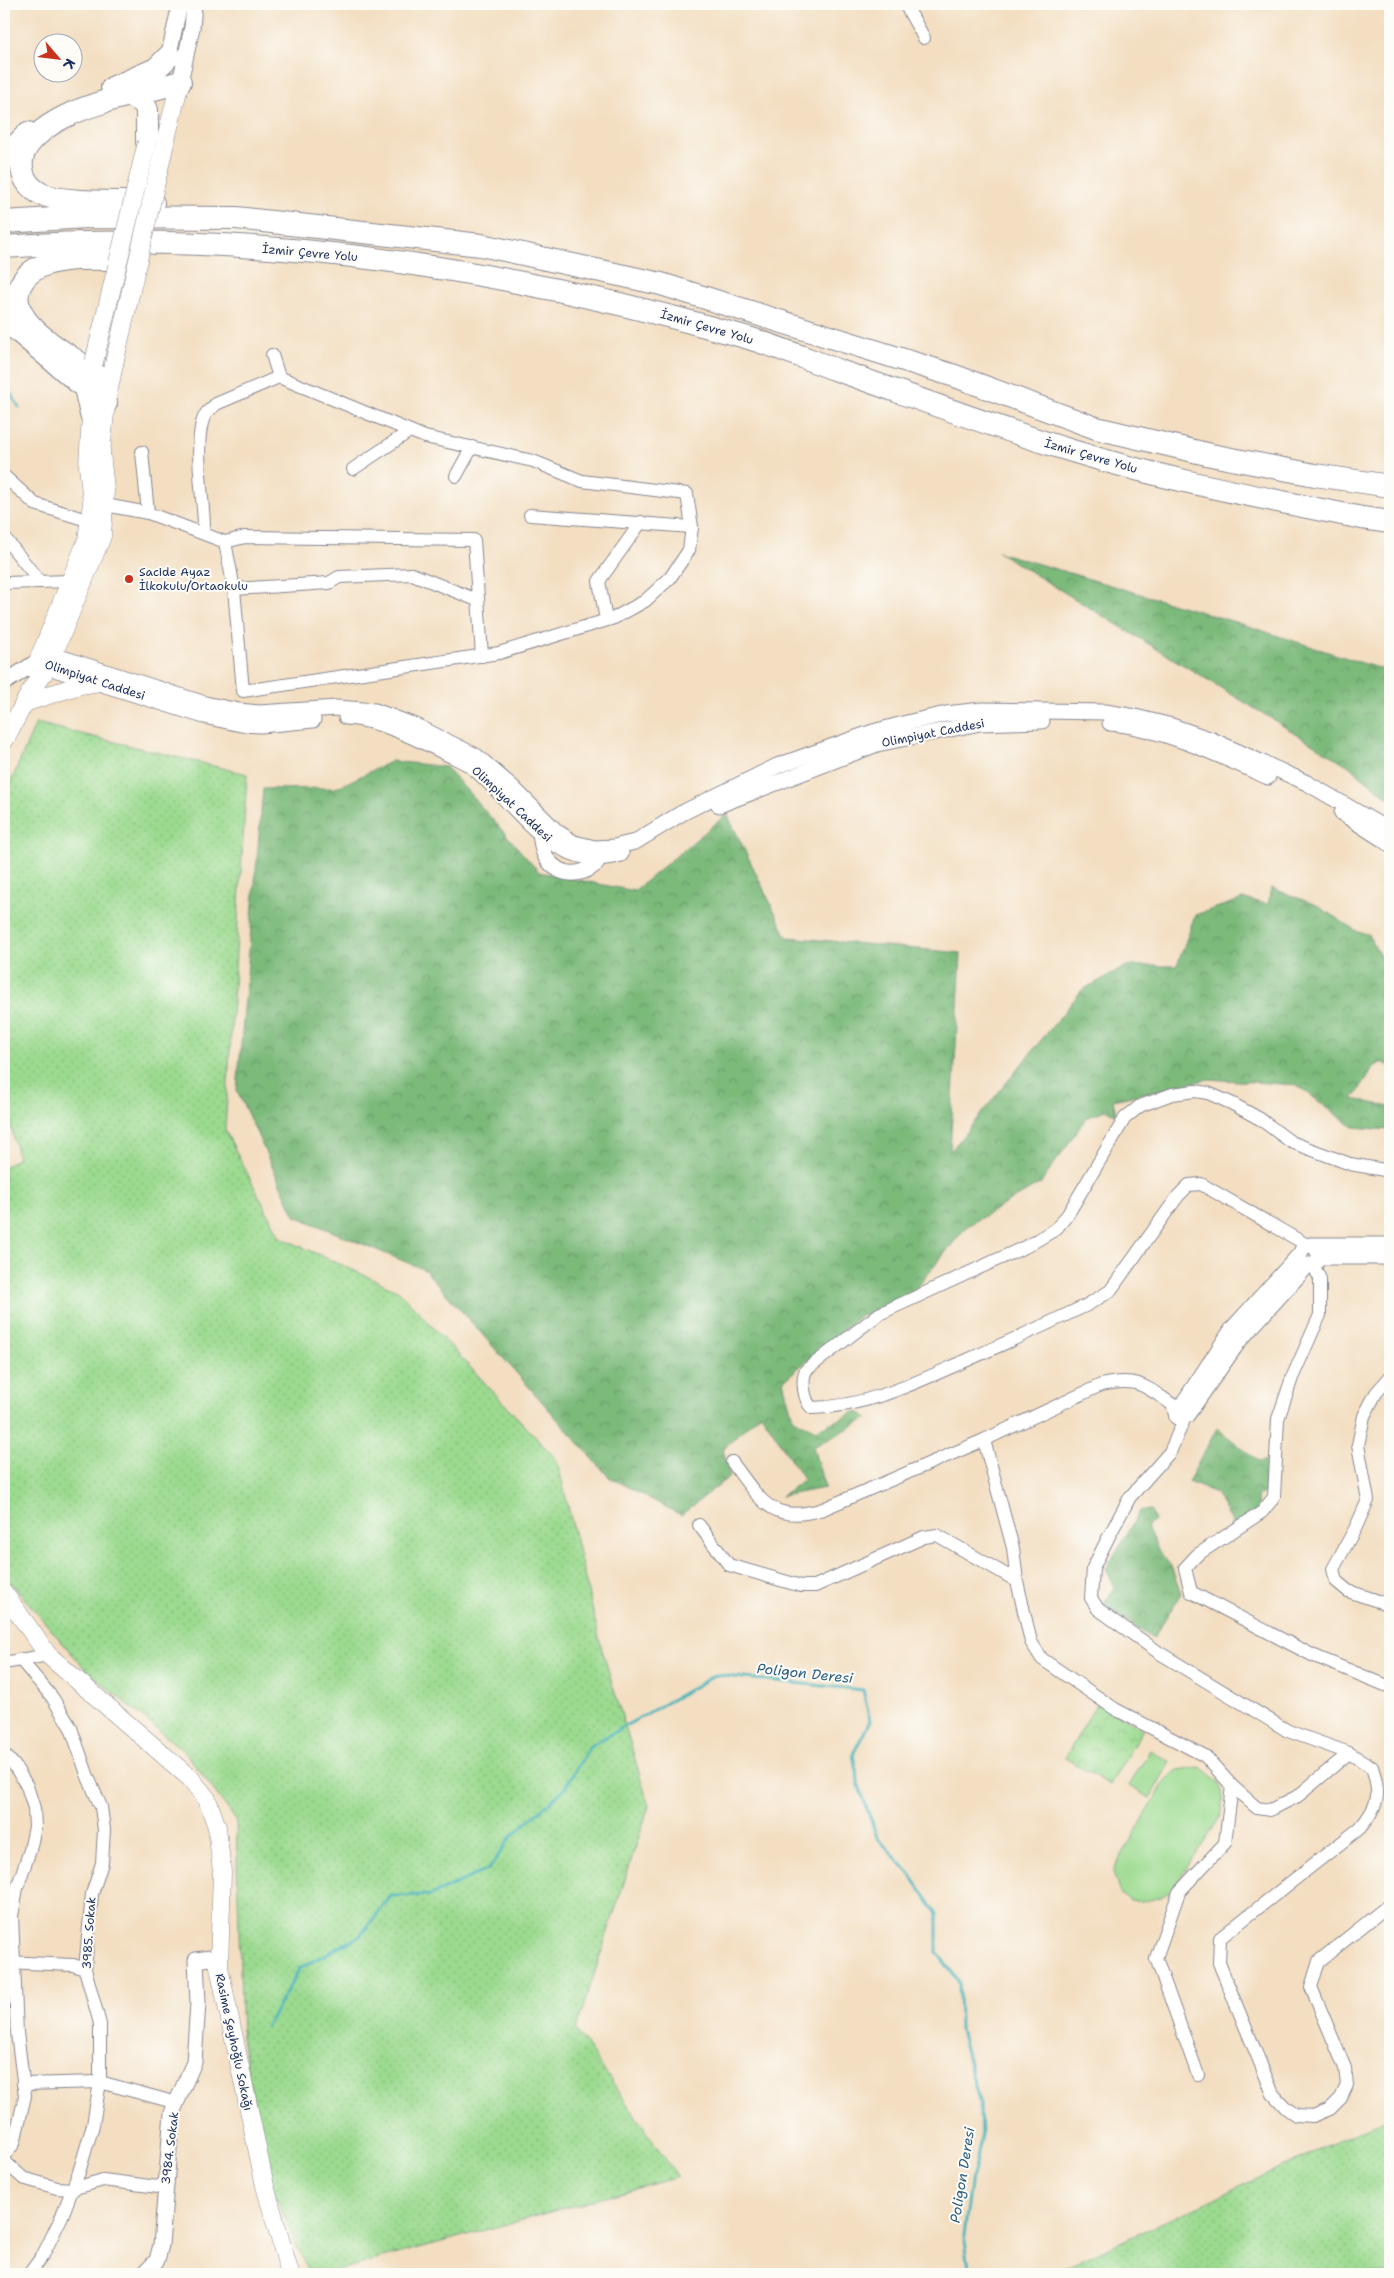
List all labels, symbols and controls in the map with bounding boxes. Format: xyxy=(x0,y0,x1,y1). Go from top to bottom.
north arrow xyxy=(32,32,82,82)
text: K xyxy=(59,56,80,73)
street label: İzmir Çevre Yolu xyxy=(262,241,359,265)
street label: İzmir Çevre Yolu xyxy=(659,306,755,348)
street label: İzmir Çevre Yolu xyxy=(1043,435,1139,477)
place label: Sacide Ayaz İlkokulu/Ortaokulu xyxy=(139,564,248,594)
marker: Sacide Ayaz İlkokulu/Ortaokulu xyxy=(123,573,135,585)
street label: Olimpiyat Caddesi xyxy=(43,656,147,704)
street label: Olimpiyat Caddesi xyxy=(880,715,986,751)
street label: Olimpiyat Caddesi xyxy=(468,762,556,846)
water label: Poligon Deresi xyxy=(756,1659,855,1687)
street label: 3985. Sokak xyxy=(78,1896,100,1970)
street label: Rasime Şeyhoğlu Sokağı xyxy=(212,1972,256,2112)
street label: 3984. Sokak xyxy=(158,2111,182,2185)
water label: Poligon Deresi xyxy=(946,2125,979,2224)

